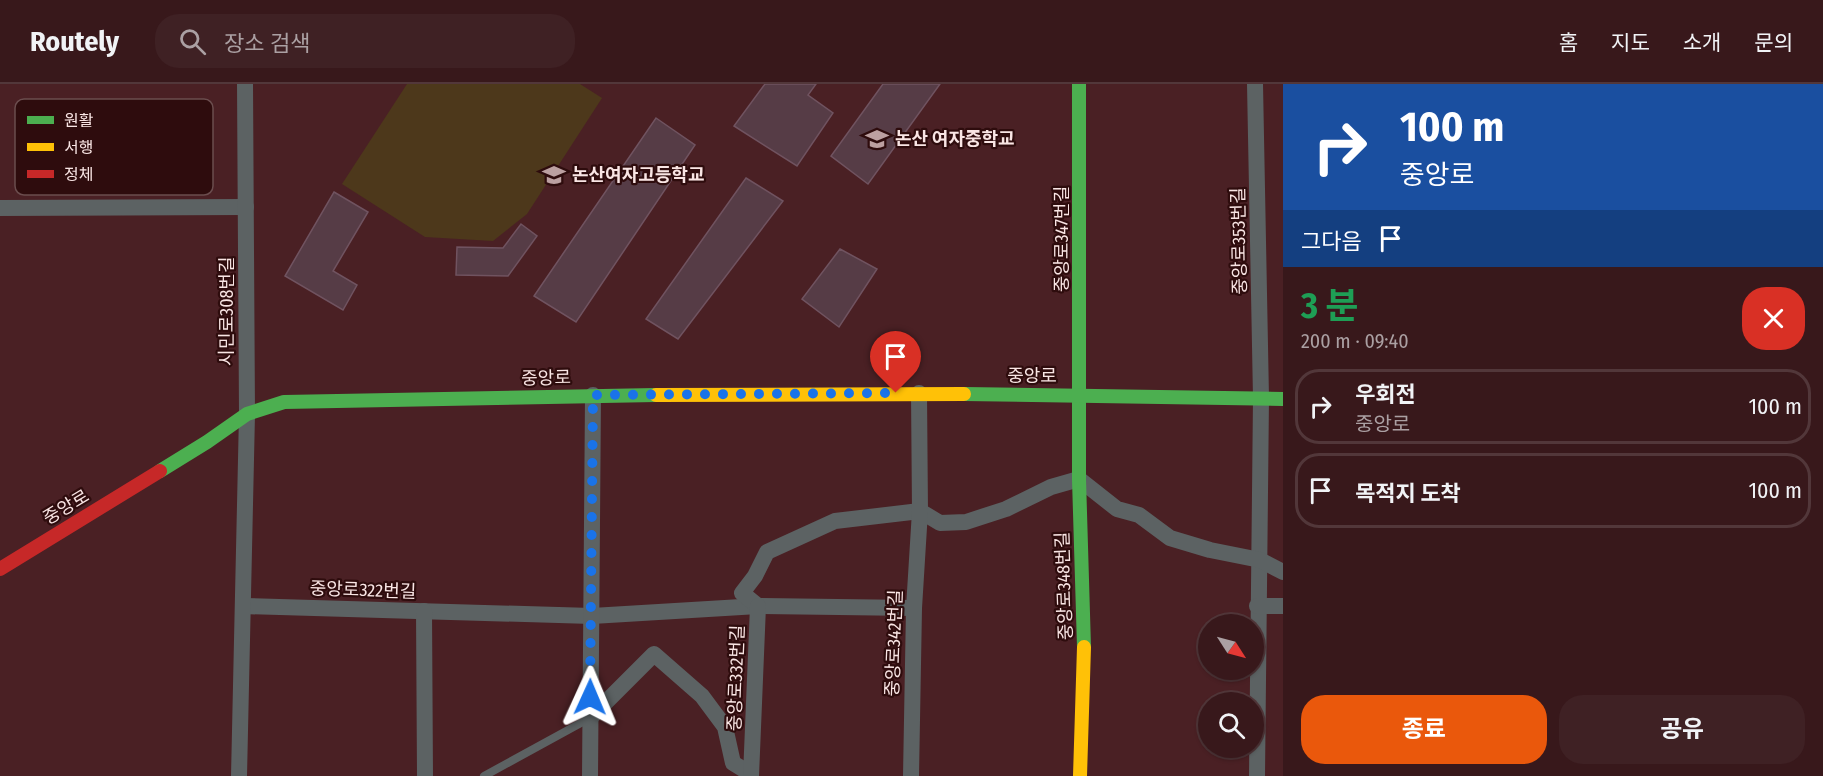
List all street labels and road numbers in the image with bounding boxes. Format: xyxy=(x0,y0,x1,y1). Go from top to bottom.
street label: 중앙로347번길 xyxy=(1051,186,1073,292)
street label: 중앙로353번길 xyxy=(1227,187,1251,295)
street label: 시민로308번길 xyxy=(216,256,238,366)
street label: 중앙로 xyxy=(1007,365,1057,387)
street label: 중앙로 xyxy=(521,367,571,389)
street label: 중앙로 xyxy=(39,485,93,529)
street label: 중앙로348번길 xyxy=(1051,531,1077,641)
street label: 중앙로322번길 xyxy=(309,577,417,603)
street label: 중앙로342번길 xyxy=(881,589,907,697)
street label: 중앙로332번길 xyxy=(723,624,749,732)

